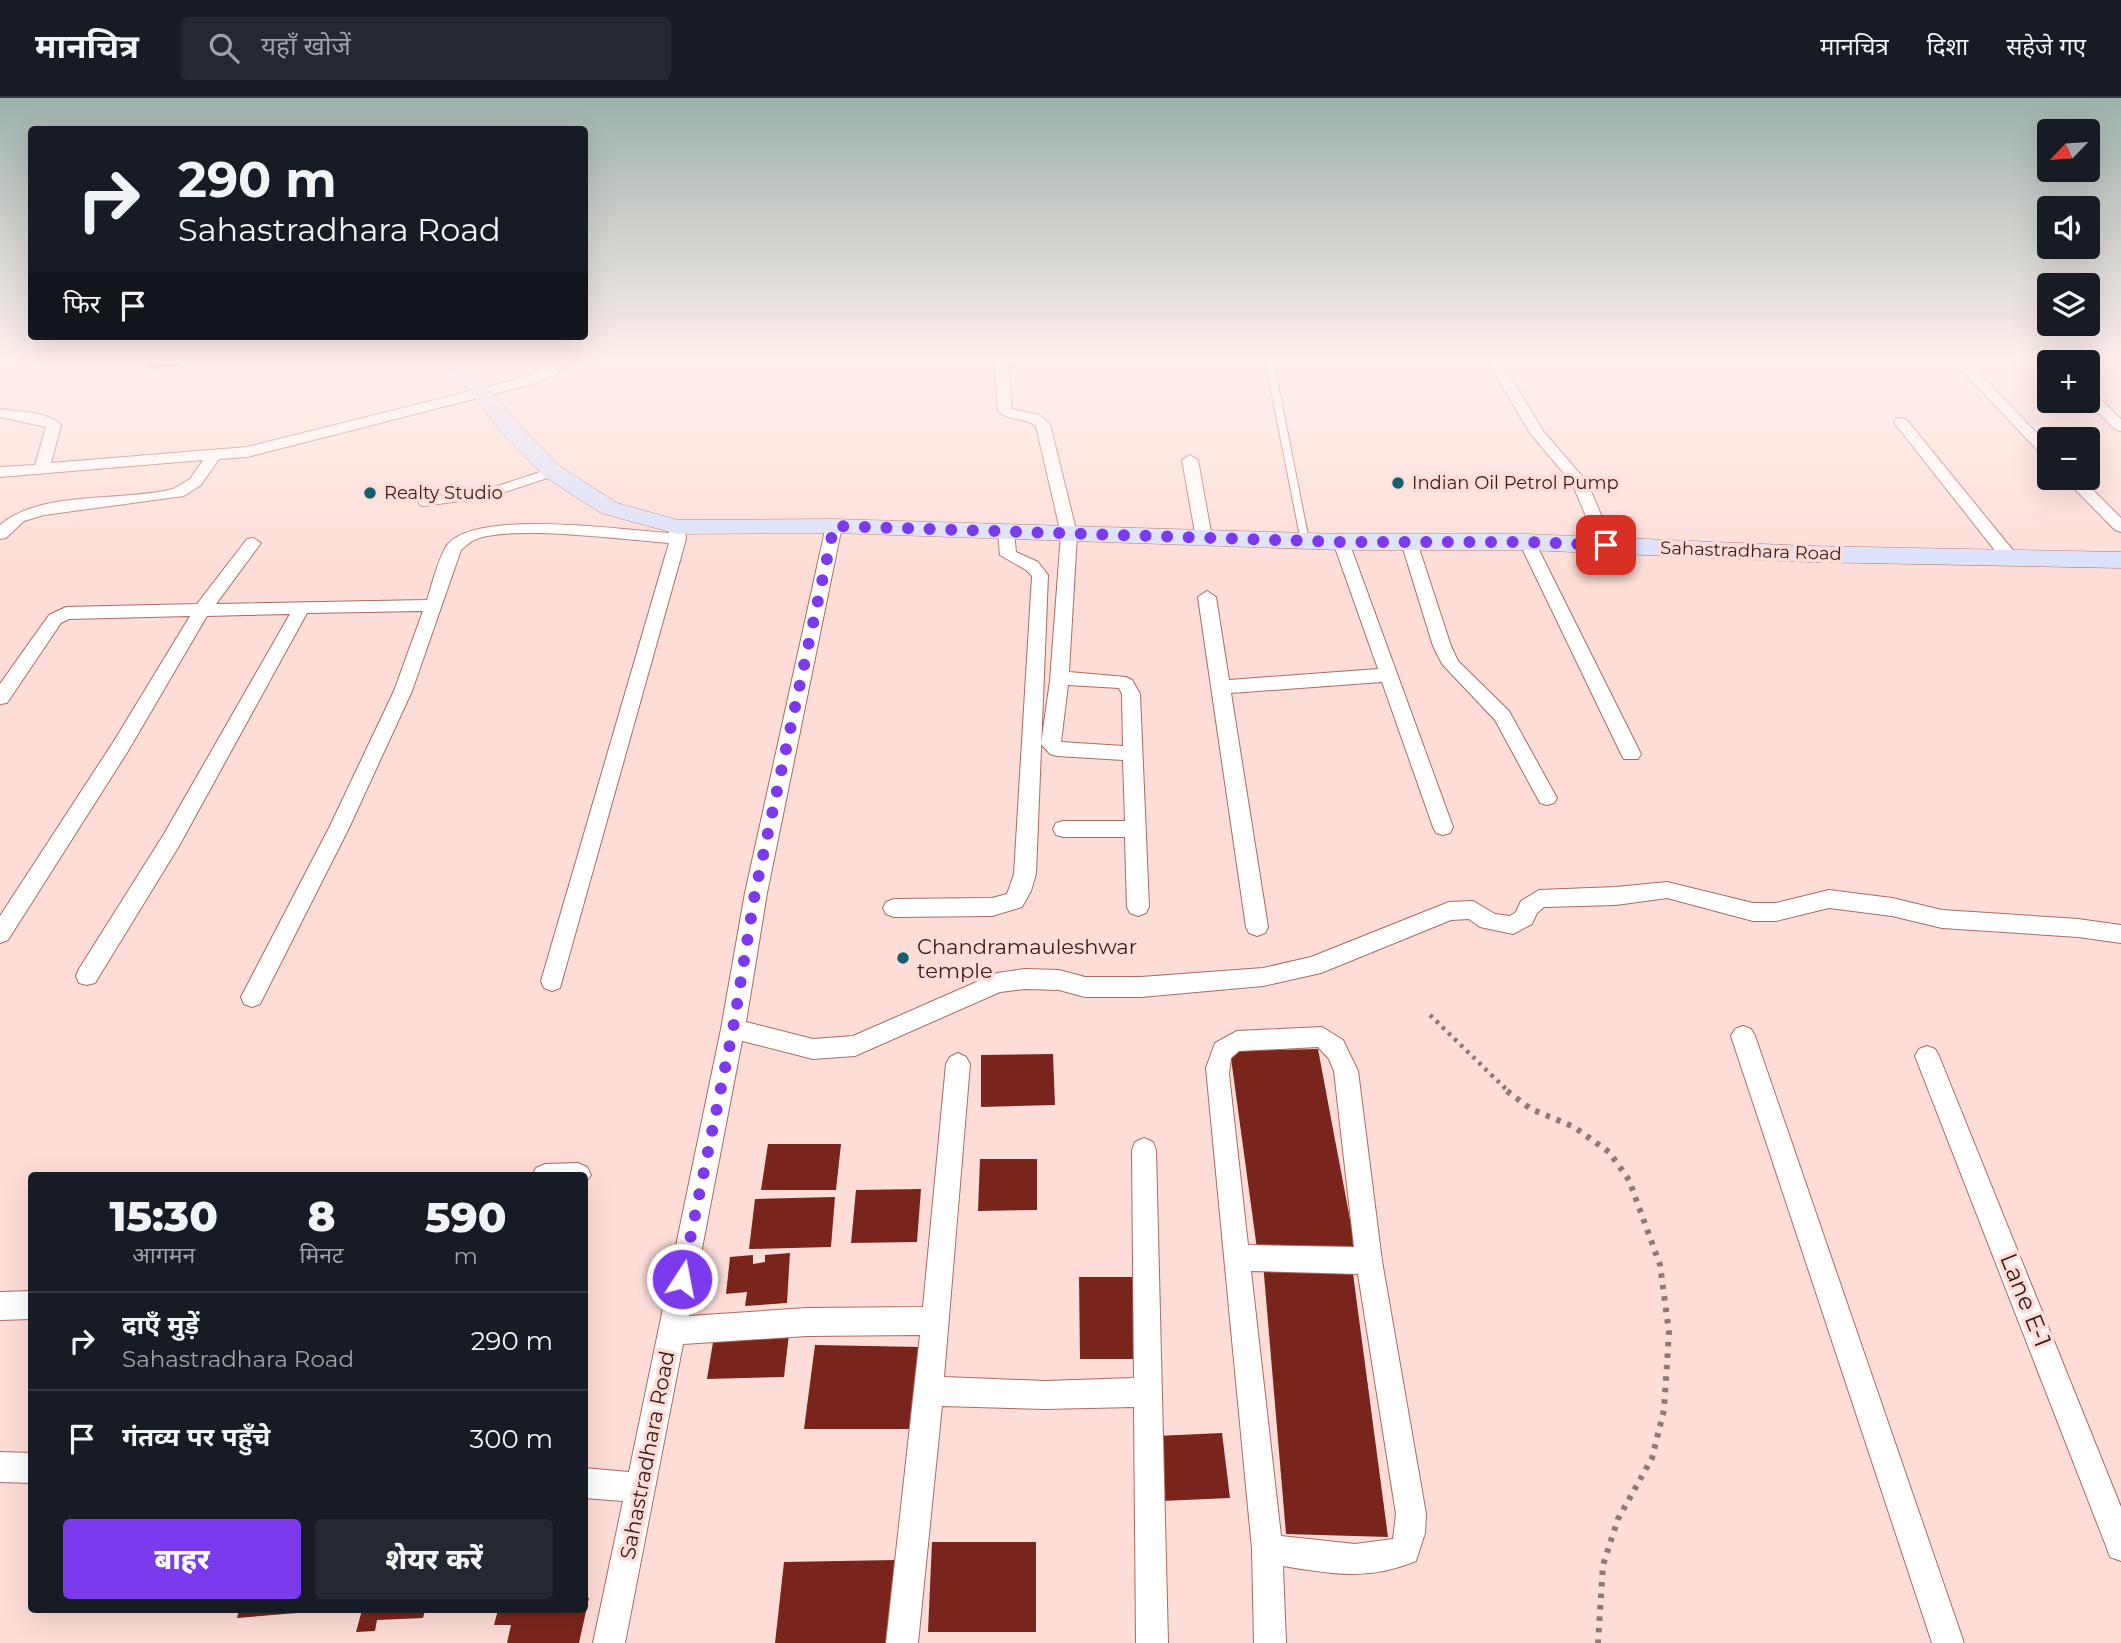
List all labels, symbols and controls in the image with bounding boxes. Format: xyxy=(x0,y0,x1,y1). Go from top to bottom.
search box xyxy=(181,17,671,80)
text: मानचित्र xyxy=(35,26,139,66)
icon: search xyxy=(205,29,243,67)
text: यहाँ खोजें xyxy=(261,30,351,62)
text: मानचित्र xyxy=(1820,32,1889,61)
text: दिशा xyxy=(1927,32,1968,61)
text: सहेजे गए xyxy=(2006,32,2086,61)
north arrow xyxy=(2037,119,2100,182)
map controls xyxy=(2037,119,2100,490)
text: 290 m xyxy=(178,150,337,209)
icon: right xyxy=(63,154,154,245)
button: sound xyxy=(2037,196,2100,259)
text: Sahastradhara Road xyxy=(178,210,501,249)
button: layers xyxy=(2037,273,2100,336)
icon: arrive xyxy=(114,287,152,325)
text: फिर xyxy=(63,288,100,320)
button: + xyxy=(2037,350,2100,413)
button: − xyxy=(2037,427,2100,490)
place label: Indian Oil Petrol Pump xyxy=(1412,472,1619,494)
marker: Indian Oil Petrol Pump xyxy=(1390,475,1406,491)
place label: Realty Studio xyxy=(384,482,503,504)
marker: Realty Studio xyxy=(362,485,378,501)
pin xyxy=(1576,515,1636,575)
icon: arrive xyxy=(1587,526,1625,564)
street label: Sahastradhara Road xyxy=(1660,537,1842,565)
place label: Chandramauleshwar temple xyxy=(917,934,1137,983)
marker: Chandramauleshwar temple xyxy=(895,950,911,966)
text: 15:30 xyxy=(109,1190,218,1242)
text: 8 xyxy=(307,1190,336,1242)
text: 590 xyxy=(425,1191,507,1243)
text: आगमन xyxy=(132,1241,195,1269)
text: मिनट xyxy=(299,1241,344,1269)
text: m xyxy=(454,1242,478,1270)
position arrow xyxy=(645,1242,719,1316)
street label: Lane E-1 xyxy=(1994,1249,2058,1351)
text: दाएँ मुड़ें xyxy=(122,1309,199,1341)
icon: right xyxy=(63,1322,101,1360)
text: 290 m xyxy=(471,1325,553,1357)
text: Sahastradhara Road xyxy=(122,1345,354,1373)
street label: Sahastradhara Road xyxy=(615,1349,679,1561)
icon: arrive xyxy=(63,1420,101,1458)
text: गंतव्य पर पहुँचे xyxy=(122,1421,270,1453)
text: 300 m xyxy=(470,1423,553,1455)
button: बाहर xyxy=(63,1519,301,1599)
button: शेयर करें xyxy=(315,1519,553,1599)

